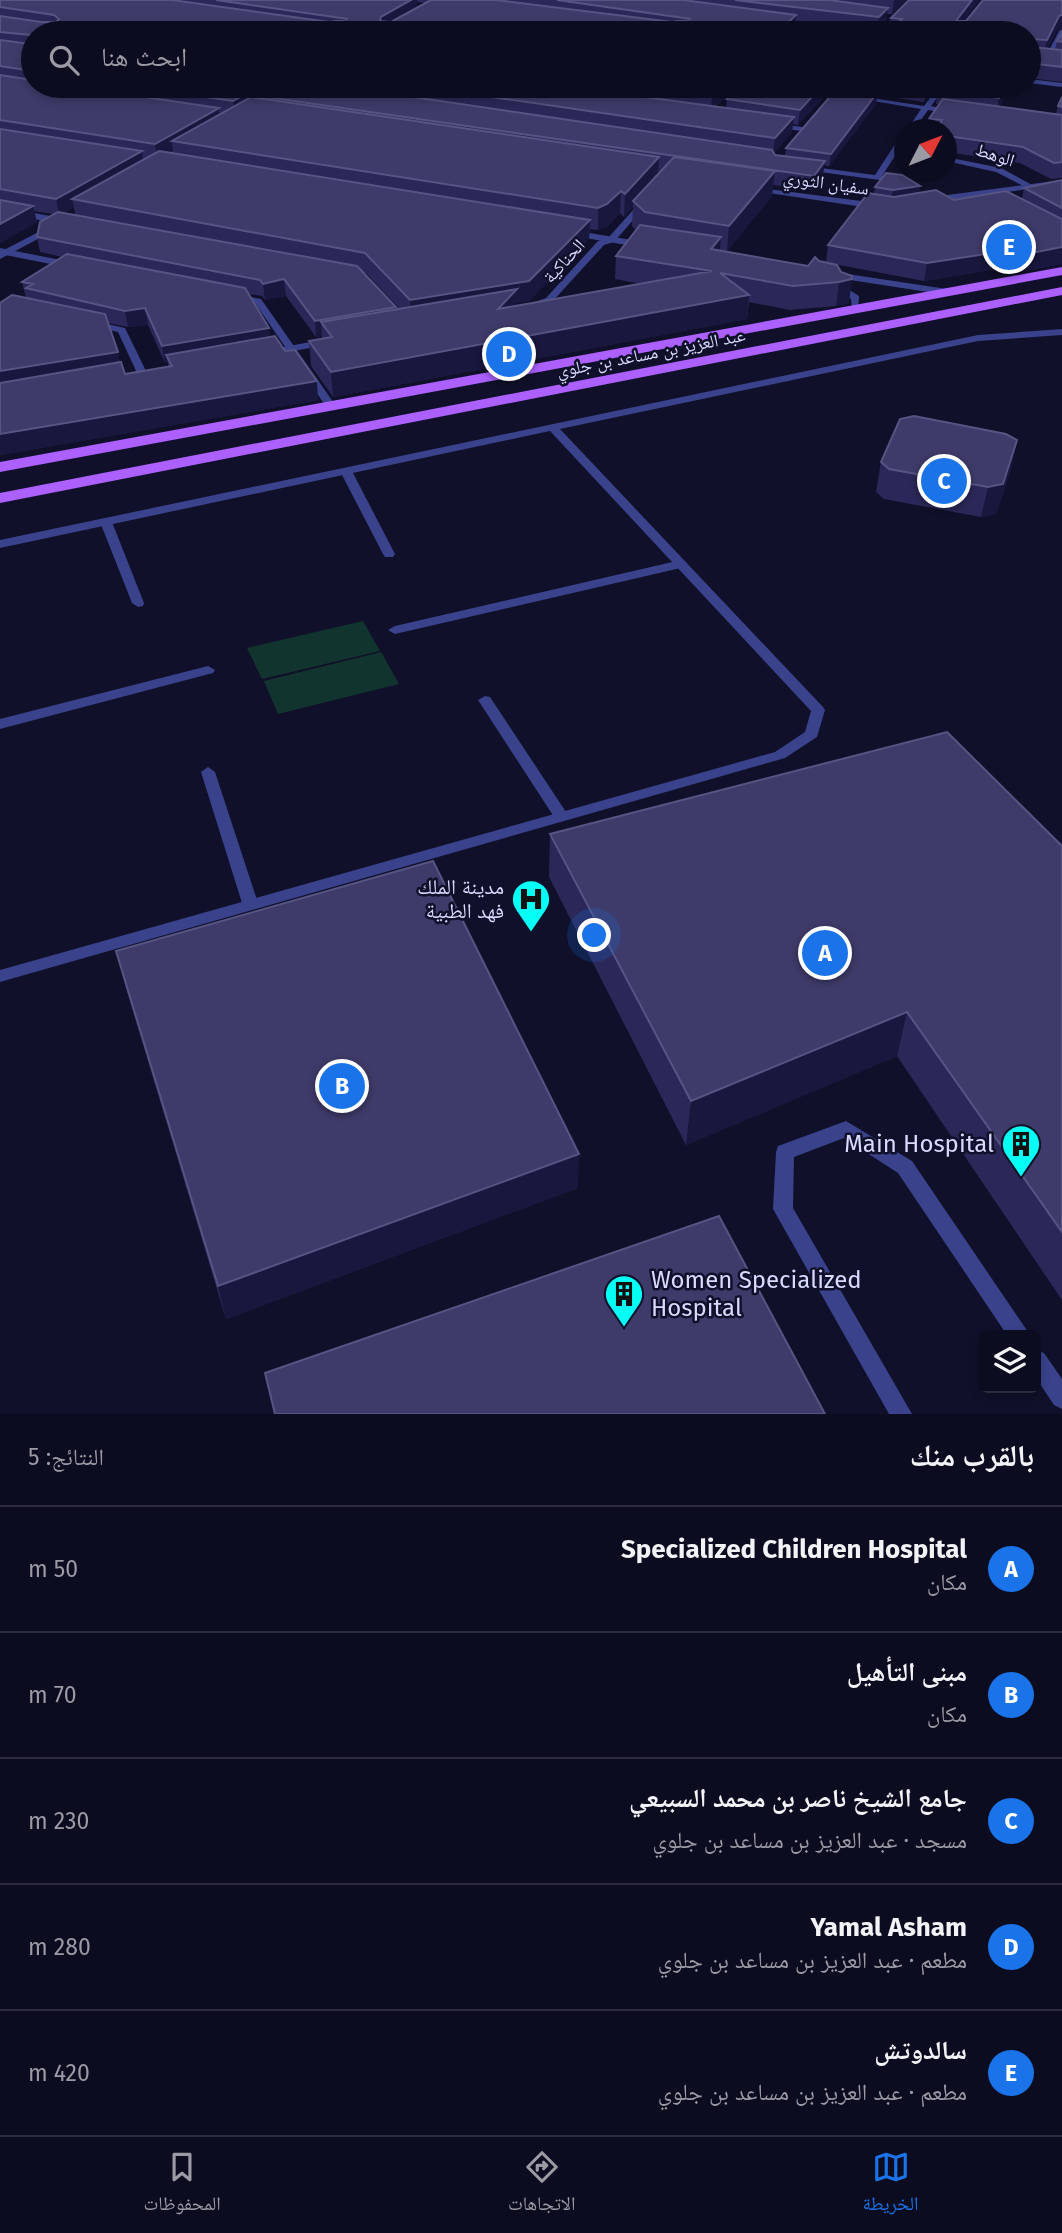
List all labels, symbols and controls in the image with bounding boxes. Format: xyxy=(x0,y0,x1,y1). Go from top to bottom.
search box xyxy=(21,21,1041,98)
icon: search xyxy=(45,41,83,79)
text: ابحث هنا xyxy=(101,42,187,73)
north arrow xyxy=(894,119,957,182)
street label: الوهط xyxy=(973,138,1017,172)
street label: سفيان الثوري xyxy=(781,166,870,203)
pin: E xyxy=(986,221,1032,273)
street label: الحناكية xyxy=(538,234,590,288)
street label: عبد العزيز بن مساعد بن جلوي xyxy=(555,324,748,386)
pin: D xyxy=(486,328,532,380)
pin: C xyxy=(921,455,967,507)
place label: مدينة الملك فهد الطبية xyxy=(417,874,504,924)
hospital icon: مدينة الملك فهد الطبية xyxy=(510,878,552,933)
your location xyxy=(577,918,611,952)
pin: A xyxy=(802,927,848,979)
pin: B xyxy=(319,1060,365,1112)
building icon: Main Hospital xyxy=(1000,1123,1042,1178)
place label: Main Hospital xyxy=(844,1130,994,1158)
place label: Women Specialized Hospital xyxy=(651,1266,862,1322)
building icon: Women Specialized Hospital xyxy=(603,1273,645,1328)
map controls xyxy=(978,1330,1041,1393)
button: layers xyxy=(978,1330,1041,1393)
text: بالقرب منك xyxy=(910,1438,1034,1474)
text: النتائج: 5 xyxy=(28,1443,104,1471)
text: Specialized Children Hospital xyxy=(621,1534,967,1565)
text: 50 m xyxy=(28,1555,78,1583)
text: A xyxy=(1004,1555,1018,1583)
text: مكان xyxy=(927,1568,967,1596)
text: مبنى التأهيل xyxy=(847,1657,967,1688)
text: 70 m xyxy=(28,1681,77,1709)
text: B xyxy=(1004,1681,1018,1709)
text: مكان xyxy=(927,1700,967,1728)
text: جامع الشيخ ناصر بن محمد السبيعي xyxy=(629,1783,967,1814)
text: 230 m xyxy=(28,1807,89,1835)
text: C xyxy=(1004,1807,1018,1835)
text: مسجد · عبد العزيز بن مساعد بن جلوي xyxy=(652,1826,967,1854)
text: Yamal Asham xyxy=(811,1912,967,1943)
text: 280 m xyxy=(28,1933,91,1961)
text: D xyxy=(1004,1933,1019,1961)
text: مطعم · عبد العزيز بن مساعد بن جلوي xyxy=(658,1946,967,1974)
text: سالدوتش xyxy=(874,2035,967,2066)
text: 420 m xyxy=(28,2059,90,2087)
text: E xyxy=(1005,2059,1017,2087)
text: مطعم · عبد العزيز بن مساعد بن جلوي xyxy=(658,2078,967,2106)
tab: المحفوظات xyxy=(144,2148,221,2222)
tab: الاتجاهات xyxy=(508,2148,575,2222)
tab: الخريطة xyxy=(863,2148,918,2222)

